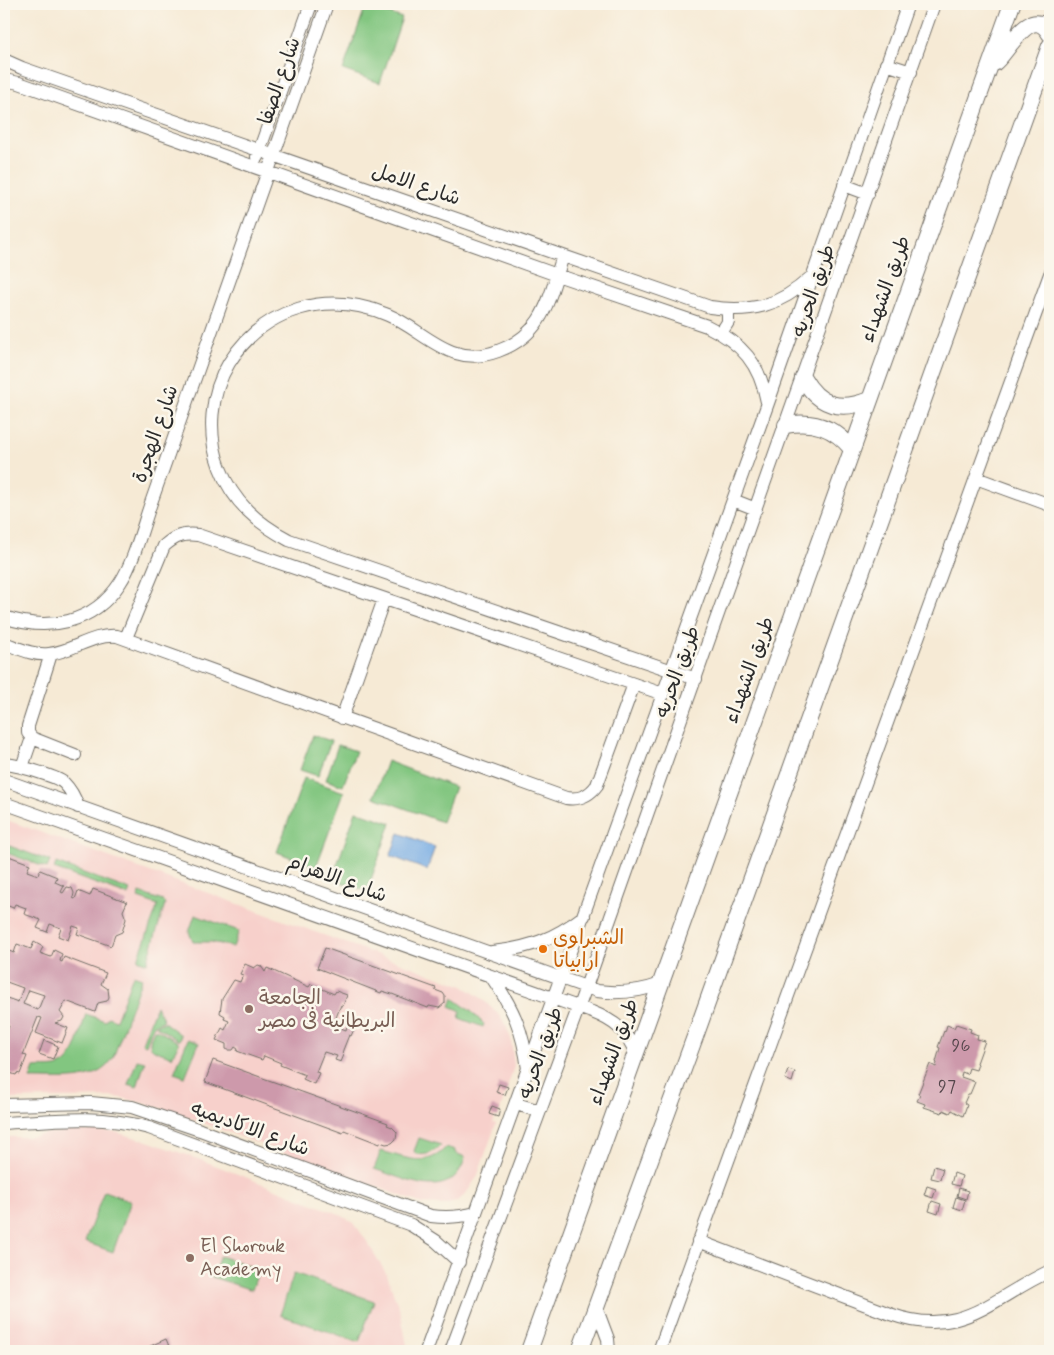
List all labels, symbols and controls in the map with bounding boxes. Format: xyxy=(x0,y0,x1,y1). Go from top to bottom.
street label: شارع الصفا xyxy=(252,34,308,128)
street label: شارع الامل xyxy=(368,157,464,213)
street label: طريق الشهداء xyxy=(854,232,918,346)
street label: طريق الحريه xyxy=(786,241,842,341)
street label: شارع الهجرة xyxy=(127,381,185,487)
street label: طريق الشهداء xyxy=(718,613,782,727)
street label: طريق الحريه xyxy=(649,622,707,722)
street label: شارع الاهرام xyxy=(283,849,391,910)
place label: الشبراوى ارابياتا xyxy=(553,925,624,975)
marker: الشبراوى ارابياتا xyxy=(537,943,549,955)
place label: الجامعة البريطانية فى مصر xyxy=(257,985,395,1035)
street label: طريق الشهداء xyxy=(582,995,646,1109)
marker: الجامعة البريطانية فى مصر xyxy=(243,1003,255,1015)
street label: طريق الحريه xyxy=(512,1003,570,1103)
house number: 96 xyxy=(952,1034,970,1058)
house number: 97 xyxy=(938,1075,956,1099)
street label: شارع الاكاديميه xyxy=(187,1095,313,1163)
place label: El Shorouk Academy xyxy=(200,1233,285,1283)
marker: El Shorouk Academy xyxy=(184,1252,196,1264)

